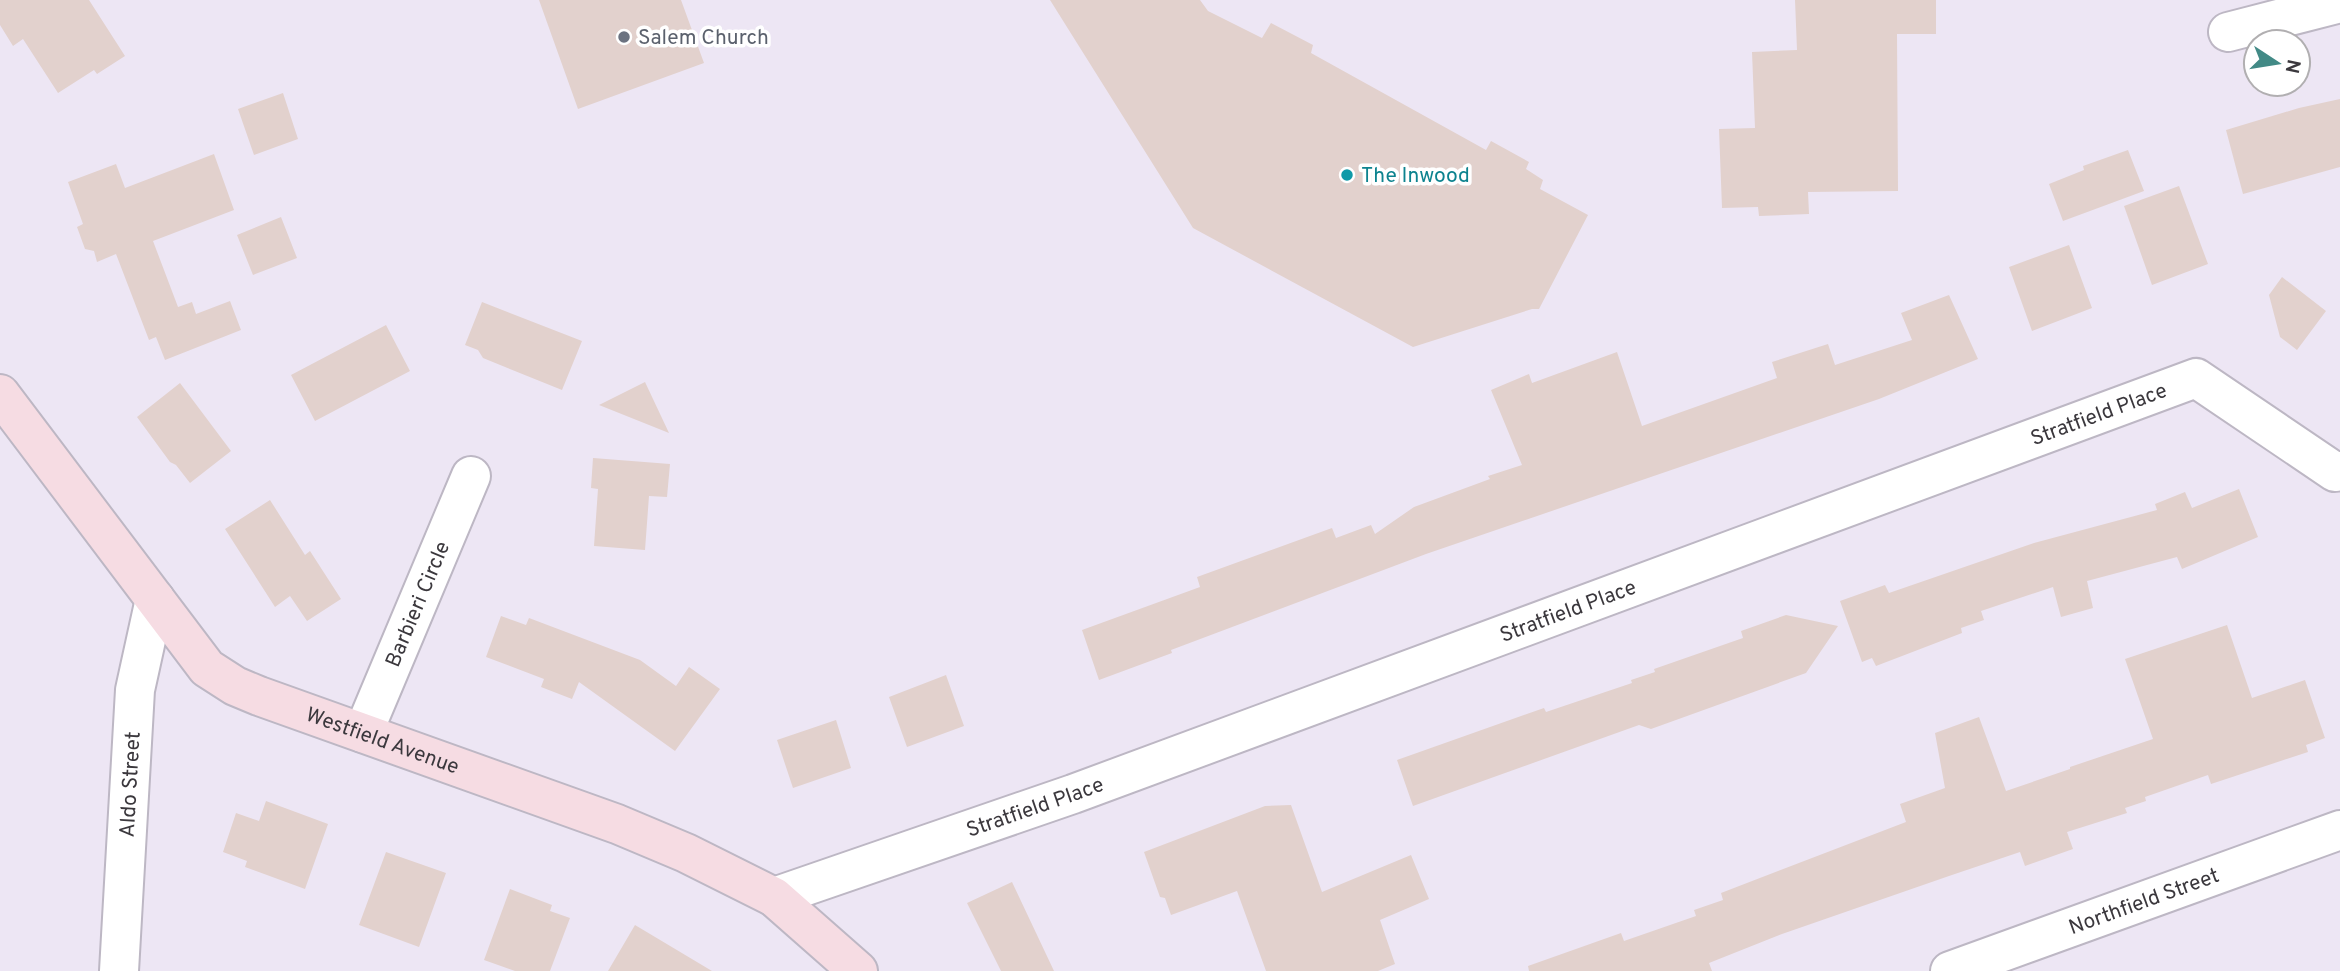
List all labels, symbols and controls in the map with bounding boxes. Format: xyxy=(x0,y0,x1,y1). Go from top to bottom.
place label: Salem Church xyxy=(638,25,769,52)
north arrow xyxy=(2242,28,2312,98)
marker: Salem Church xyxy=(616,29,632,45)
text: N xyxy=(2279,57,2305,75)
place label: The Inwood xyxy=(1361,163,1470,190)
marker: The Inwood xyxy=(1339,167,1355,183)
street label: Stratfield Place xyxy=(2027,378,2171,453)
street label: Barbieri Circle xyxy=(380,537,457,672)
street label: Stratfield Place xyxy=(1496,574,1640,650)
street label: Westfield Avenue xyxy=(302,702,463,781)
street label: Aldo Street xyxy=(115,731,148,838)
street label: Stratfield Place xyxy=(963,772,1108,845)
street label: Northfield Street xyxy=(2065,863,2223,942)

